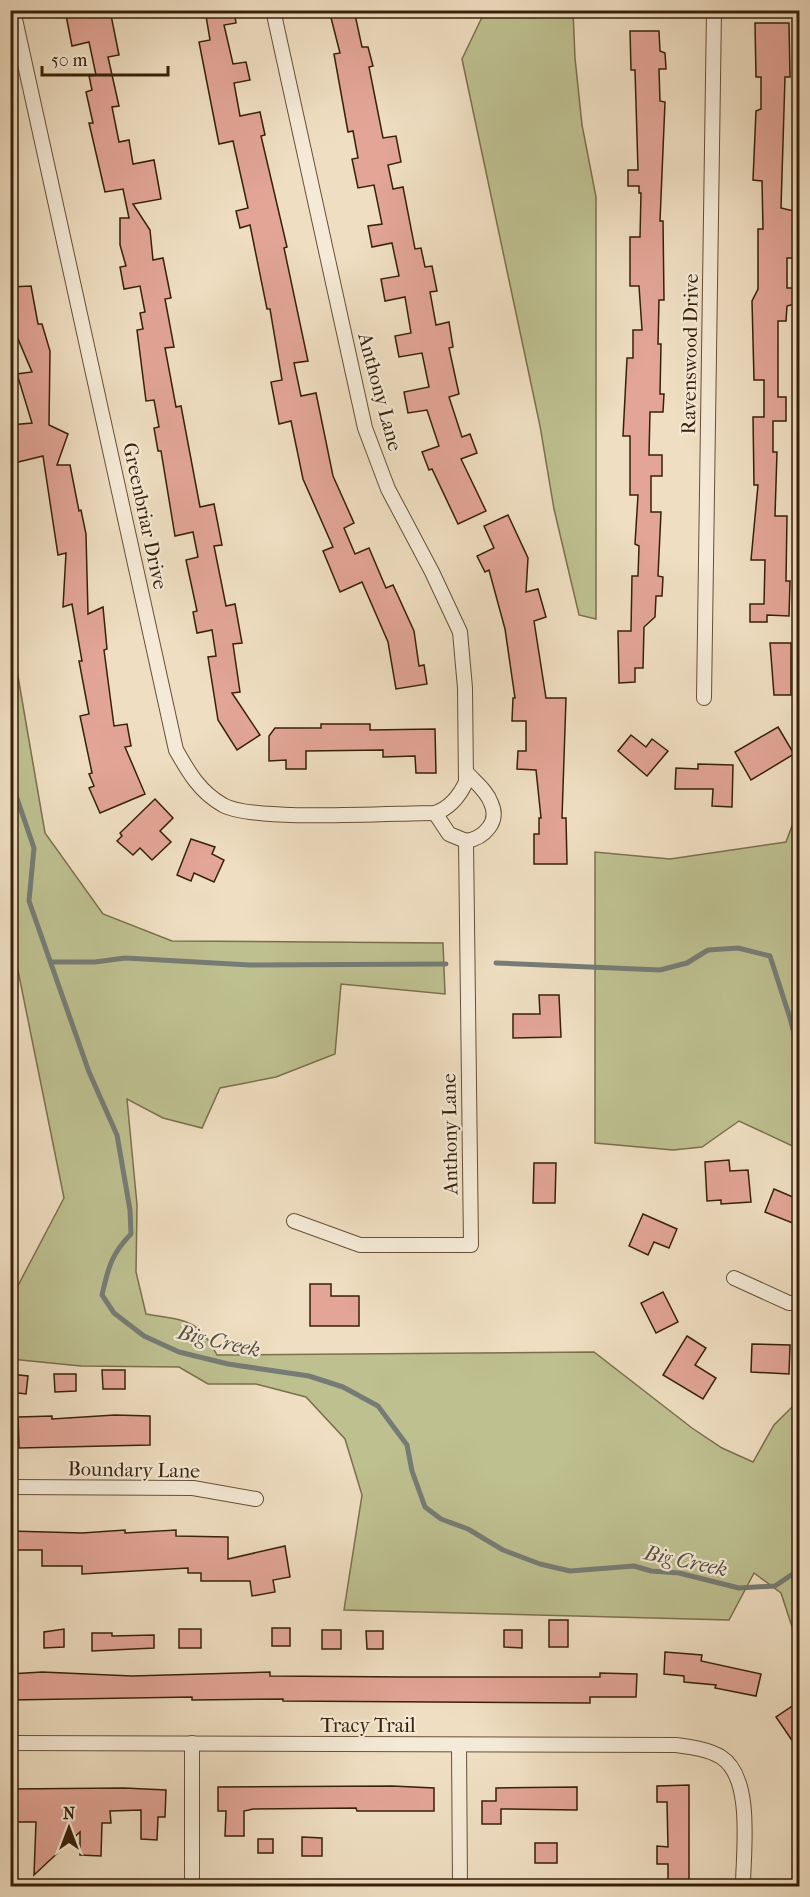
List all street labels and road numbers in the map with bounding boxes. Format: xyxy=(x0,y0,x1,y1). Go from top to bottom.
street label: Ravenswood Drive xyxy=(677,273,703,435)
street label: Anthony Lane xyxy=(353,329,407,454)
street label: Greenbriar Drive xyxy=(118,440,172,592)
street label: Anthony Lane xyxy=(437,1073,463,1196)
street label: Boundary Lane xyxy=(68,1457,200,1483)
street label: Tracy Trail xyxy=(321,1714,416,1737)

